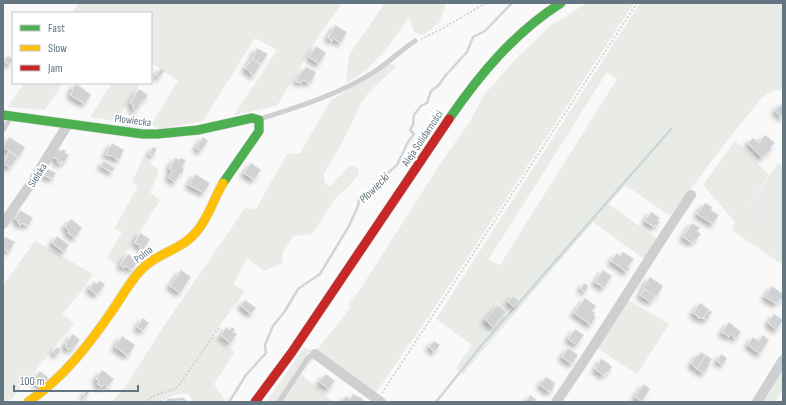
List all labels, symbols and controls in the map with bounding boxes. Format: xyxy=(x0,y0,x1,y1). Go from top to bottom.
legend xyxy=(12,12,152,84)
text: Fast xyxy=(48,21,65,36)
text: Slow xyxy=(48,41,67,56)
text: Jam xyxy=(47,61,63,76)
street label: Aleja Solidarności xyxy=(398,108,446,169)
street label: Płowiecka xyxy=(114,112,152,129)
street label: Sielska xyxy=(25,161,50,190)
water label: Płowiecki xyxy=(356,169,393,207)
street label: Polna xyxy=(131,243,155,266)
scale bar xyxy=(14,367,138,393)
text: 100 m xyxy=(20,374,45,389)

